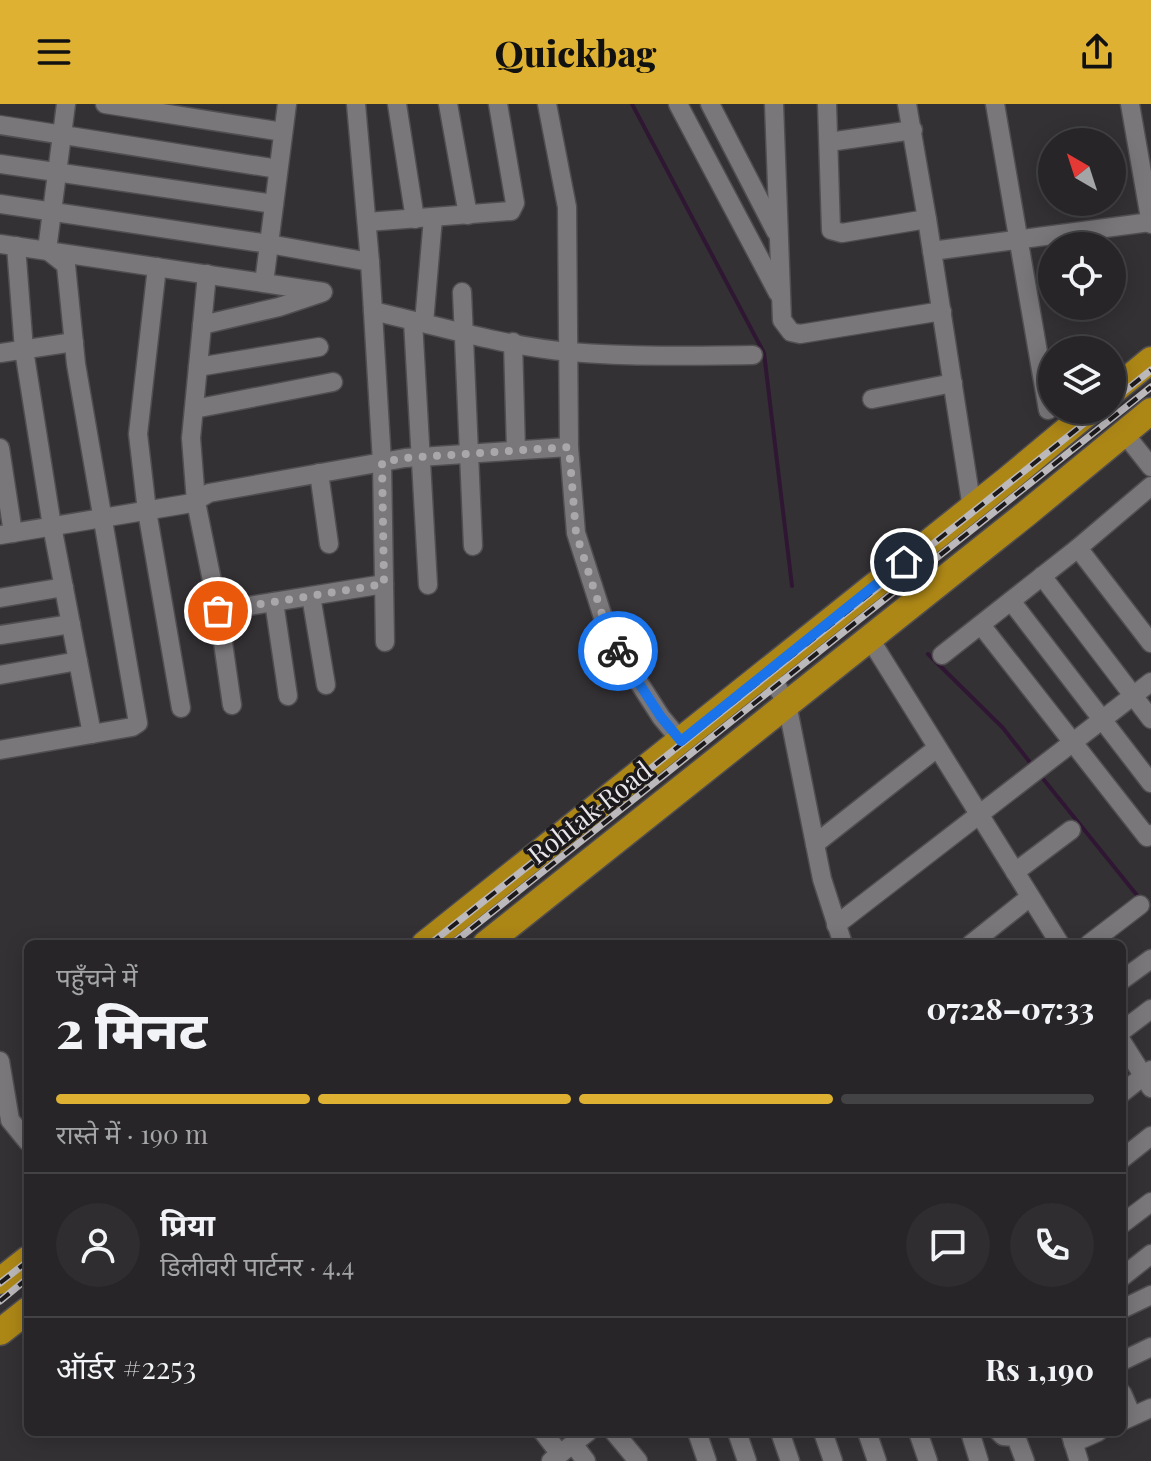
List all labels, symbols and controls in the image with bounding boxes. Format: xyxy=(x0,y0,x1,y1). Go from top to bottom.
text: Quickbag xyxy=(494,28,657,76)
icon: menu xyxy=(32,30,76,74)
icon: share xyxy=(1075,30,1119,74)
north arrow xyxy=(1038,128,1126,216)
map controls xyxy=(1038,128,1126,424)
button: locate xyxy=(1038,232,1126,320)
button: layers xyxy=(1038,336,1126,424)
pin xyxy=(870,528,938,596)
icon: home xyxy=(882,540,926,584)
pin xyxy=(184,577,252,645)
icon: bag xyxy=(196,589,240,633)
courier xyxy=(578,611,658,691)
icon: bike xyxy=(596,629,640,673)
street label: Rohtak Road xyxy=(520,753,658,871)
text: पहुँचने में xyxy=(56,959,138,994)
text: 07:28–07:33 xyxy=(926,988,1094,1028)
text: 2 मिनट xyxy=(56,993,207,1062)
text: रास्ते में · 190 m xyxy=(56,1116,208,1151)
button: person xyxy=(56,1203,140,1287)
button: chat xyxy=(906,1203,990,1287)
button: phone xyxy=(1010,1203,1094,1287)
text: प्रिया xyxy=(160,1204,215,1244)
text: डिलीवरी पार्टनर · 4.4 xyxy=(160,1248,354,1283)
text: ऑर्डर #2253 xyxy=(56,1347,196,1387)
text: Rs 1,190 xyxy=(985,1349,1094,1389)

